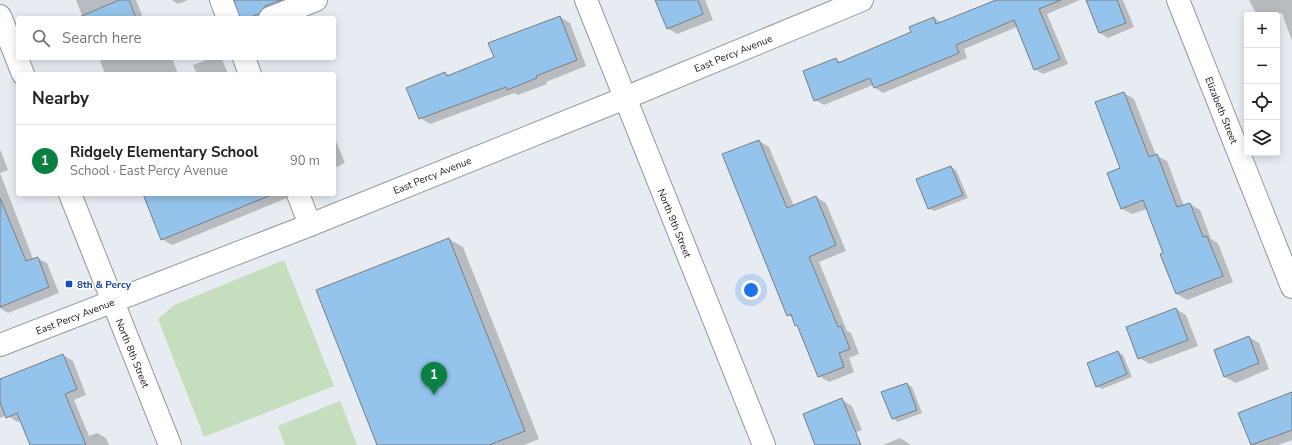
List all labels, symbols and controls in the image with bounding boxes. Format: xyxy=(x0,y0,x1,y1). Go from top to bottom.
map controls xyxy=(1244,12,1280,156)
button: + xyxy=(1244,12,1280,48)
search box xyxy=(16,16,336,60)
icon: search xyxy=(30,27,52,49)
text: Search here xyxy=(62,28,142,48)
street label: East Percy Avenue xyxy=(692,32,775,76)
button: − xyxy=(1244,48,1280,84)
street label: Elizabeth Street xyxy=(1201,75,1241,146)
button: locate xyxy=(1244,84,1280,120)
text: Nearby xyxy=(32,87,89,110)
button: layers xyxy=(1244,120,1280,156)
text: Ridgely Elementary School xyxy=(70,142,258,162)
text: 1 xyxy=(41,152,49,170)
text: 90 m xyxy=(290,152,320,170)
street label: East Percy Avenue xyxy=(391,154,474,198)
text: School · East Percy Avenue xyxy=(70,162,228,180)
street label: North 9th Street xyxy=(654,187,695,261)
place label: 8th & Percy xyxy=(77,278,132,292)
marker: 8th & Percy xyxy=(64,279,74,289)
your location xyxy=(741,280,761,300)
street label: East Percy Avenue xyxy=(34,295,117,338)
street label: North 8th Street xyxy=(112,317,153,391)
pin: 1 xyxy=(421,362,447,395)

